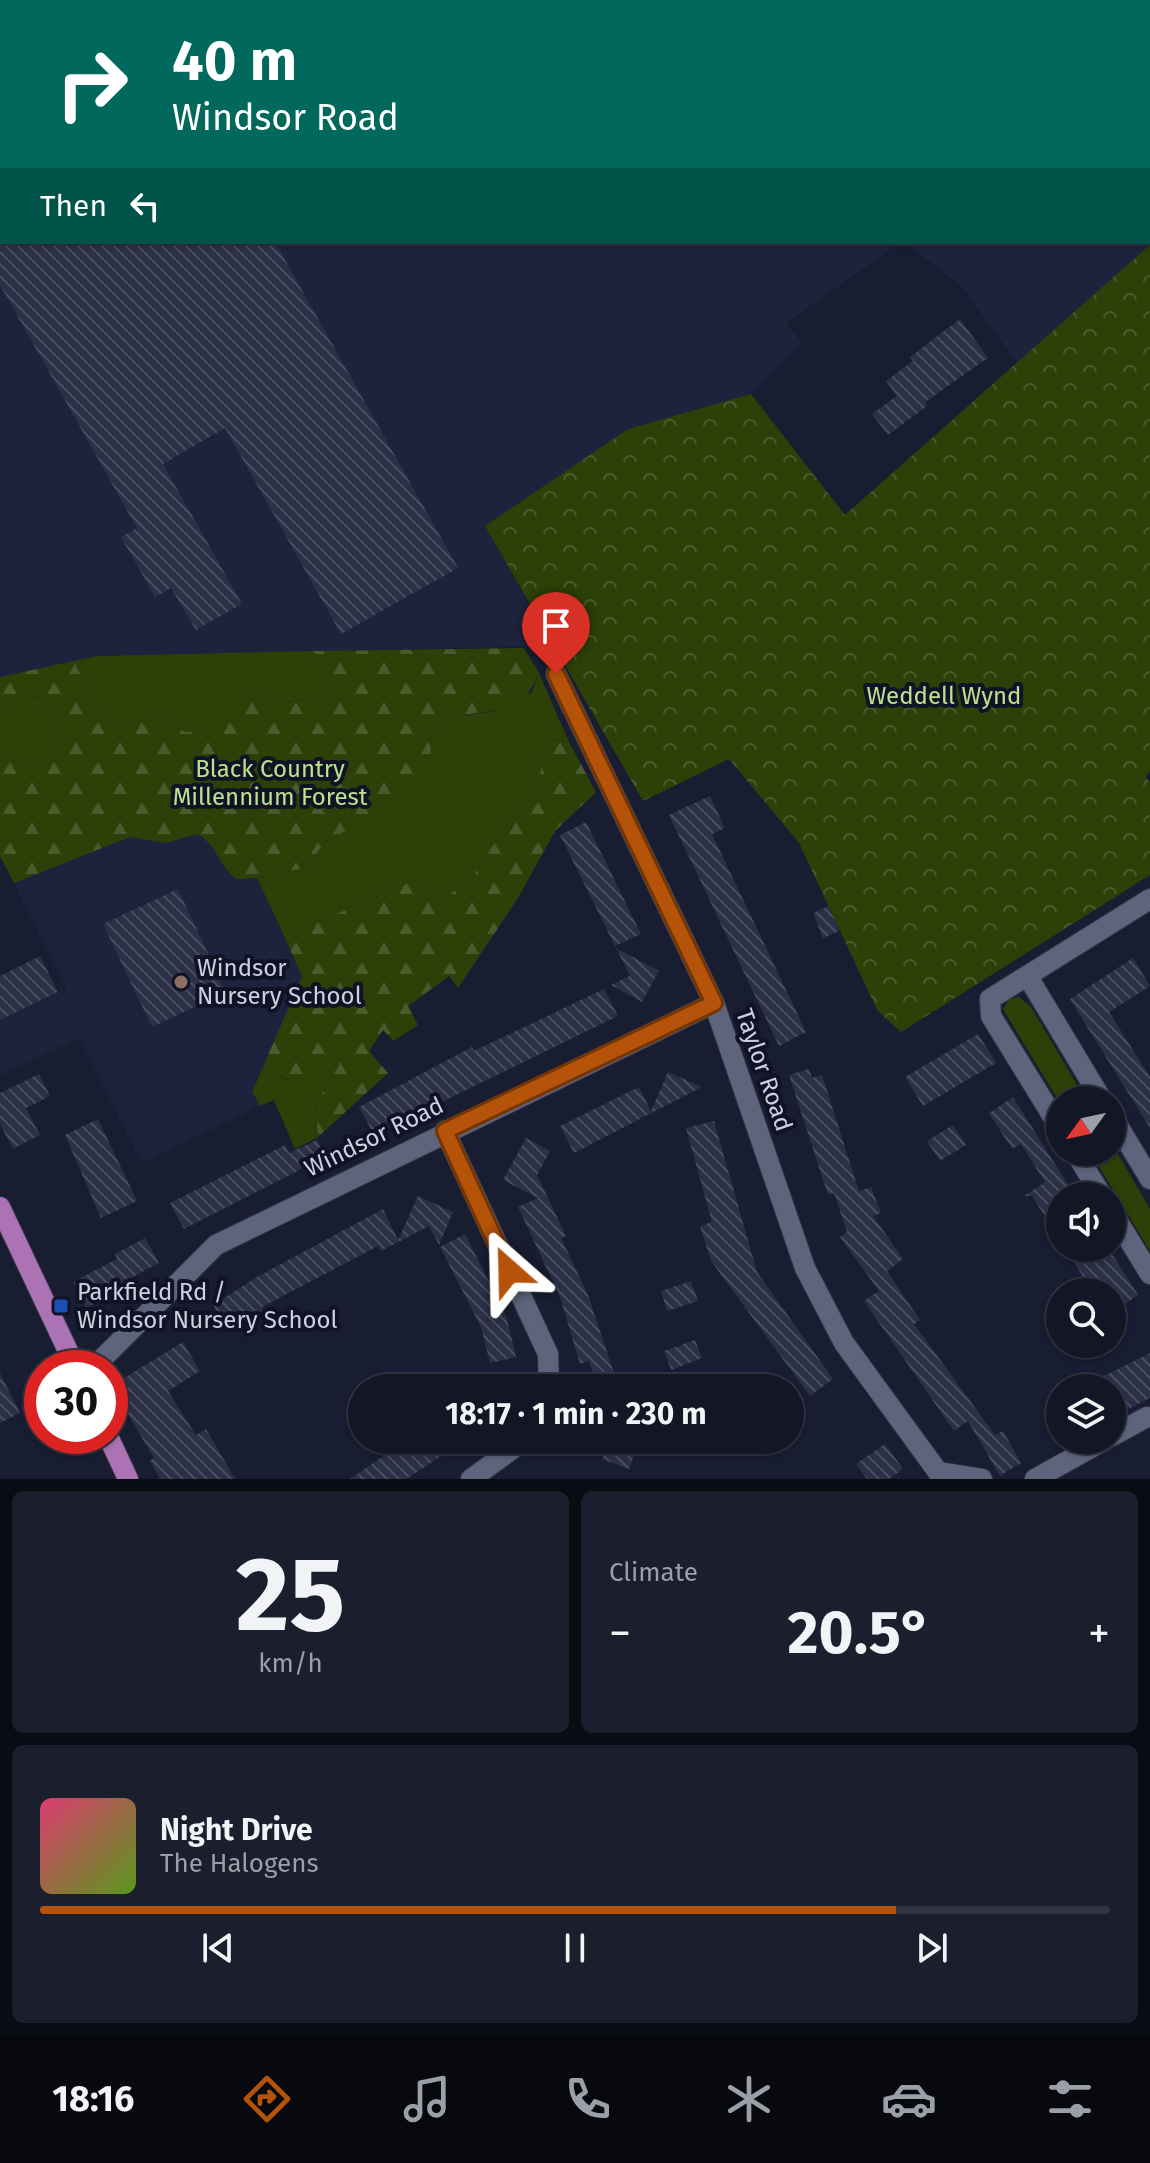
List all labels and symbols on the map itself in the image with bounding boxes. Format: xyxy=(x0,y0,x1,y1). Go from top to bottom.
pin xyxy=(522,592,590,674)
park label: Weddell Wynd xyxy=(867,682,1021,710)
park label: Black Country Millennium Forest xyxy=(173,755,368,811)
place label: Windsor Nursery School xyxy=(197,954,362,1010)
marker: Windsor Nursery School xyxy=(172,973,190,991)
street label: Taylor Road xyxy=(730,1005,798,1135)
north arrow xyxy=(1046,1086,1126,1166)
street label: Windsor Road xyxy=(300,1091,448,1183)
position arrow xyxy=(467,1229,551,1313)
place label: Parkfield Rd / Windsor Nursery School xyxy=(77,1278,338,1334)
marker: Parkfield Rd / Windsor Nursery School xyxy=(52,1297,70,1315)
speed limit sign: 30 xyxy=(24,1350,128,1454)

